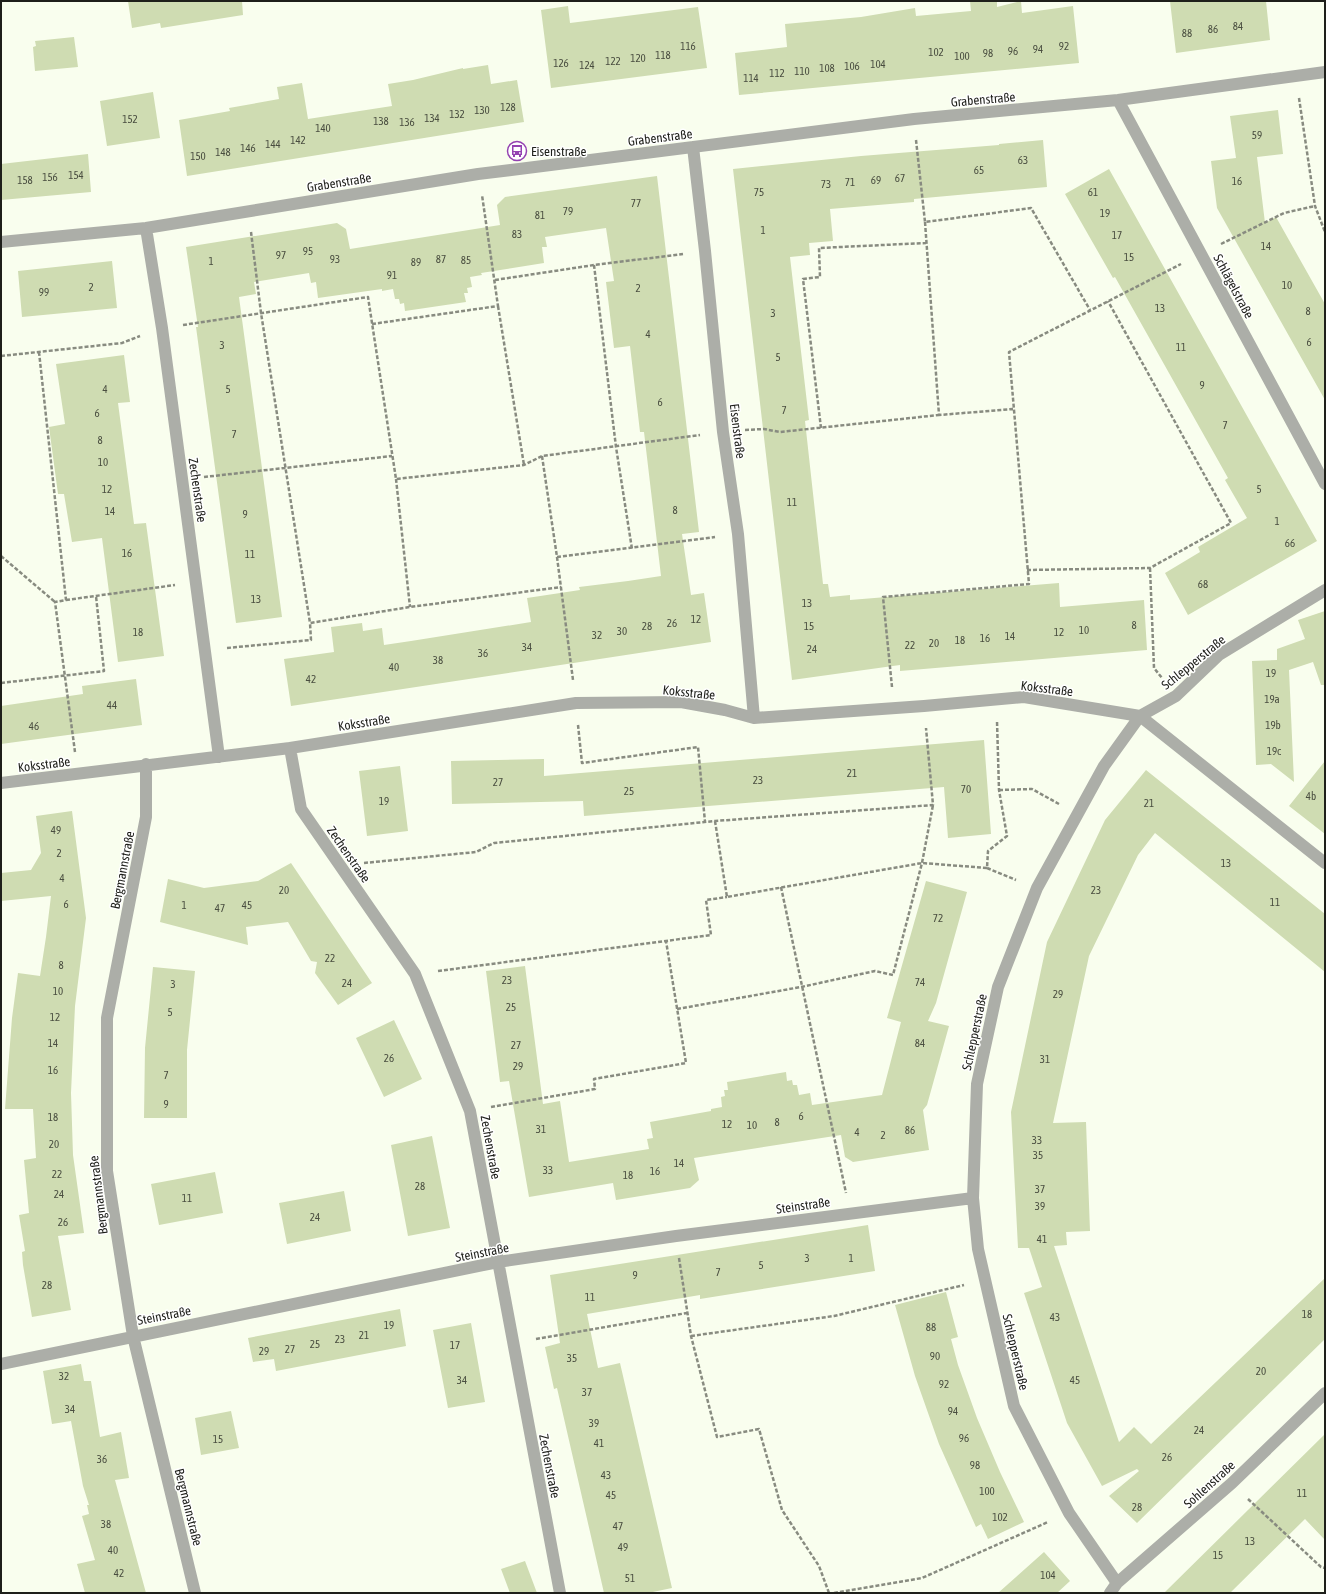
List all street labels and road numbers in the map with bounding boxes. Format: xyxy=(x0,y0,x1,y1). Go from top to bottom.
street label: Grabenstraße xyxy=(950,89,1016,110)
street label: Grabenstraße xyxy=(627,126,693,149)
street label: Grabenstraße xyxy=(306,170,372,195)
street label: Schlägelstraße xyxy=(1210,251,1257,321)
street label: Eisenstraße xyxy=(727,403,748,460)
street label: Zechenstraße xyxy=(186,457,209,523)
street label: Schlepperstraße xyxy=(1158,632,1228,693)
street label: Koksstraße xyxy=(1020,678,1074,699)
street label: Koksstraße xyxy=(662,682,716,703)
street label: Koksstraße xyxy=(337,711,391,734)
street label: Koksstraße xyxy=(17,754,71,775)
street label: Zechenstraße xyxy=(324,823,373,885)
street label: Bergmannstraße xyxy=(108,830,137,910)
street label: Schlepperstraße xyxy=(959,992,990,1072)
street label: Zechenstraße xyxy=(477,1114,504,1180)
street label: Bergmannstraße xyxy=(86,1155,111,1235)
street label: Steinstraße xyxy=(775,1194,831,1217)
street label: Steinstraße xyxy=(454,1240,510,1265)
street label: Steinstraße xyxy=(136,1303,192,1328)
street label: Schlepperstraße xyxy=(999,1313,1032,1392)
street label: Zechenstraße xyxy=(536,1433,563,1500)
street label: Sohlenstraße xyxy=(1181,1458,1238,1511)
street label: Bergmannstraße xyxy=(172,1467,205,1547)

